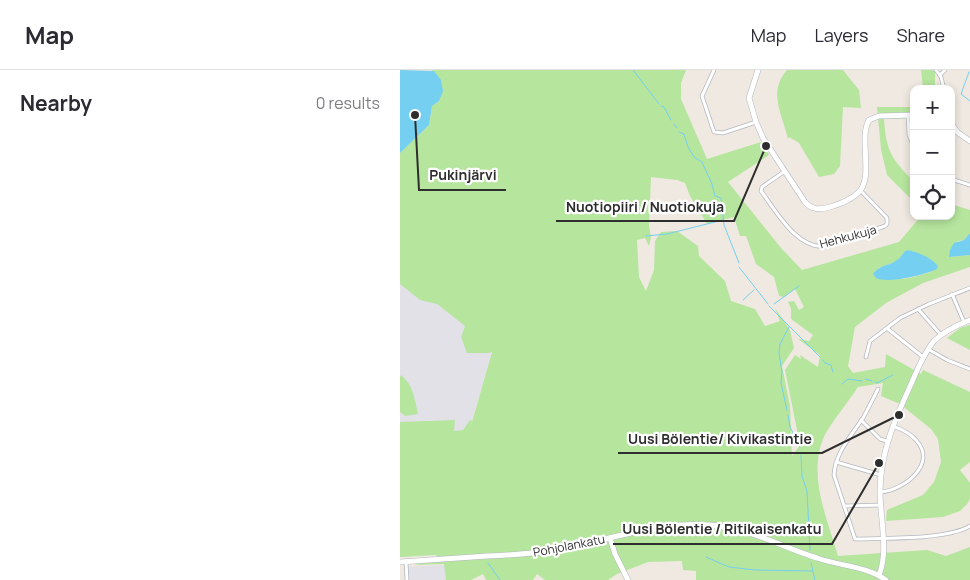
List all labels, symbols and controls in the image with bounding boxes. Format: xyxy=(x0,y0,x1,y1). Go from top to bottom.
text: Map xyxy=(25,18,74,51)
text: Map xyxy=(751,23,786,47)
text: Layers xyxy=(814,23,868,47)
text: Share xyxy=(896,23,945,47)
map controls xyxy=(910,85,955,220)
button: + xyxy=(910,85,955,130)
text: Nearby xyxy=(20,89,92,117)
text: 0 results xyxy=(316,92,380,114)
button: − xyxy=(910,130,955,175)
callout: Pukinjärvi xyxy=(419,161,506,190)
text: Pukinjärvi xyxy=(429,165,497,184)
button: locate xyxy=(910,175,955,220)
callout: Nuotiopiiri / Nuotiokuja xyxy=(556,192,734,221)
text: Nuotiopiiri / Nuotiokuja xyxy=(566,197,724,216)
street label: Hehkukuja xyxy=(818,221,878,252)
callout: Uusi Bölentie/ Kivikastintie xyxy=(618,424,822,453)
text: Uusi Bölentie/ Kivikastintie xyxy=(628,429,812,448)
callout: Uusi Bölentie / Ritikaisenkatu xyxy=(613,515,832,544)
text: Uusi Bölentie / Ritikaisenkatu xyxy=(622,519,822,538)
street label: Pohjolankatu xyxy=(532,530,606,561)

